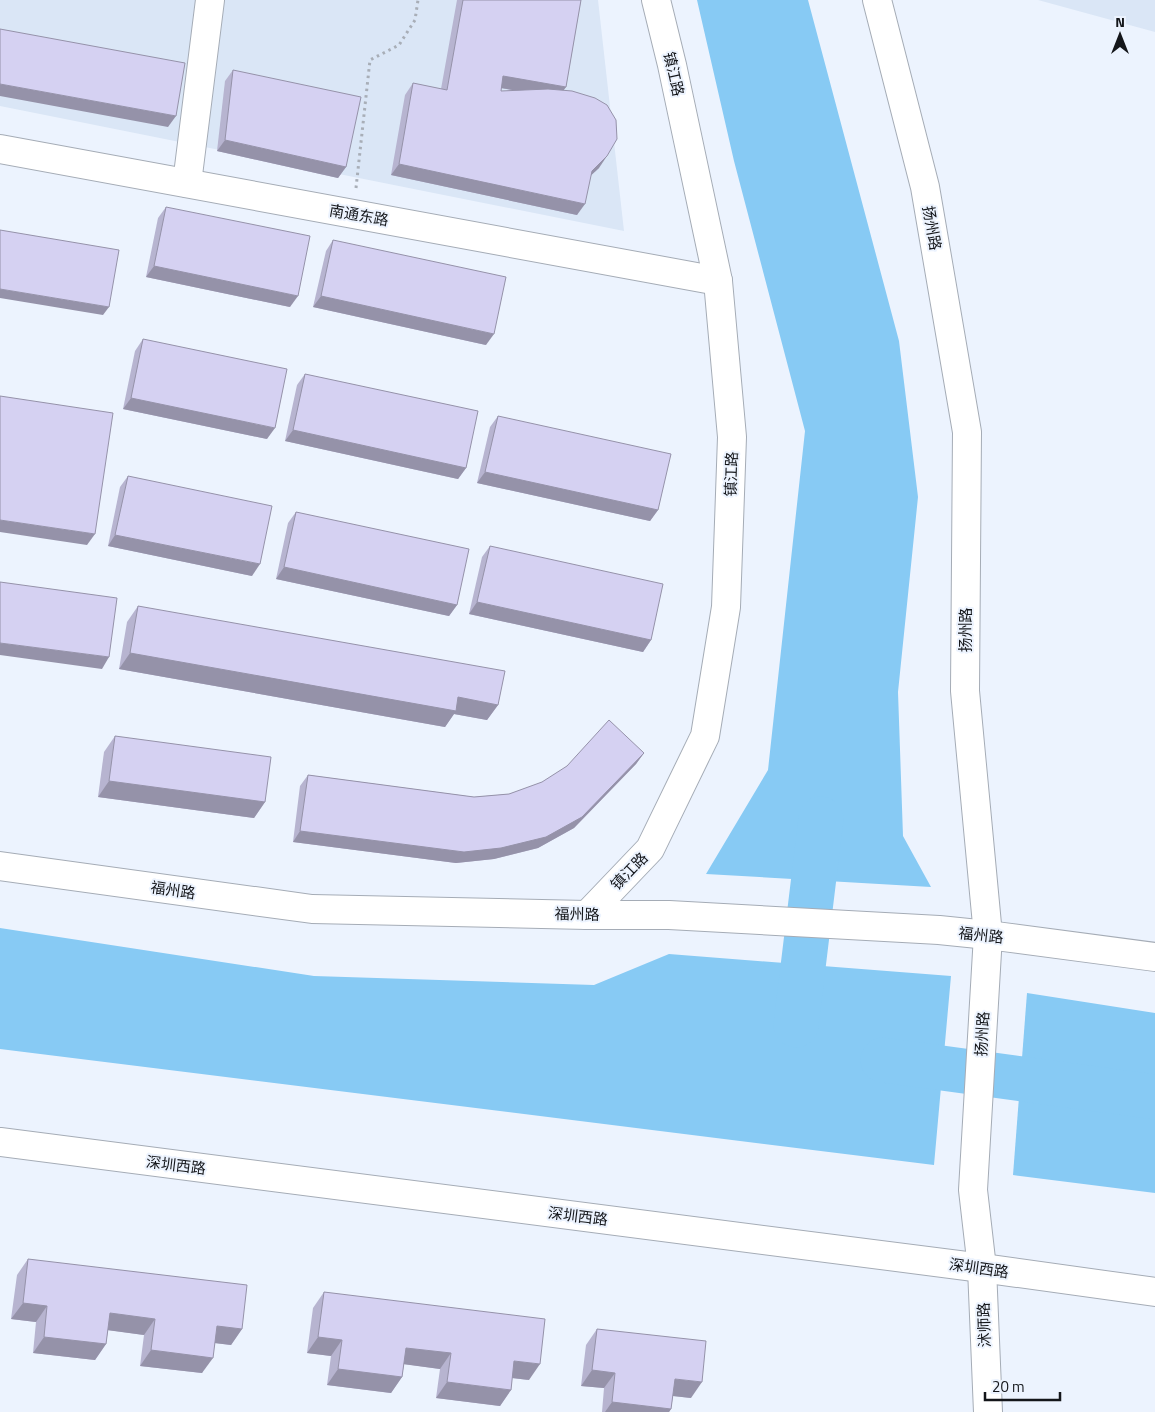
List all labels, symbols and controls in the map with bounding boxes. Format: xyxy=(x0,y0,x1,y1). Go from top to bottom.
north arrow xyxy=(1095,10,1145,60)
text: N xyxy=(1115,11,1125,32)
street label: 镇江路 xyxy=(658,49,690,99)
street label: 南通东路 xyxy=(327,198,391,232)
street label: 扬州路 xyxy=(917,204,947,252)
street label: 镇江路 xyxy=(719,451,743,497)
street label: 扬州路 xyxy=(954,607,977,653)
street label: 镇江路 xyxy=(605,847,653,895)
street label: 福州路 xyxy=(149,875,197,905)
street label: 福州路 xyxy=(554,902,600,926)
street label: 福州路 xyxy=(957,921,1005,949)
street label: 扬州路 xyxy=(969,1011,995,1057)
street label: 深圳西路 xyxy=(145,1150,207,1180)
street label: 深圳西路 xyxy=(547,1201,609,1231)
street label: 深圳西路 xyxy=(948,1252,1010,1284)
street label: 沭师路 xyxy=(972,1302,996,1348)
scale bar xyxy=(985,1370,1060,1402)
text: 20 m xyxy=(992,1375,1025,1398)

